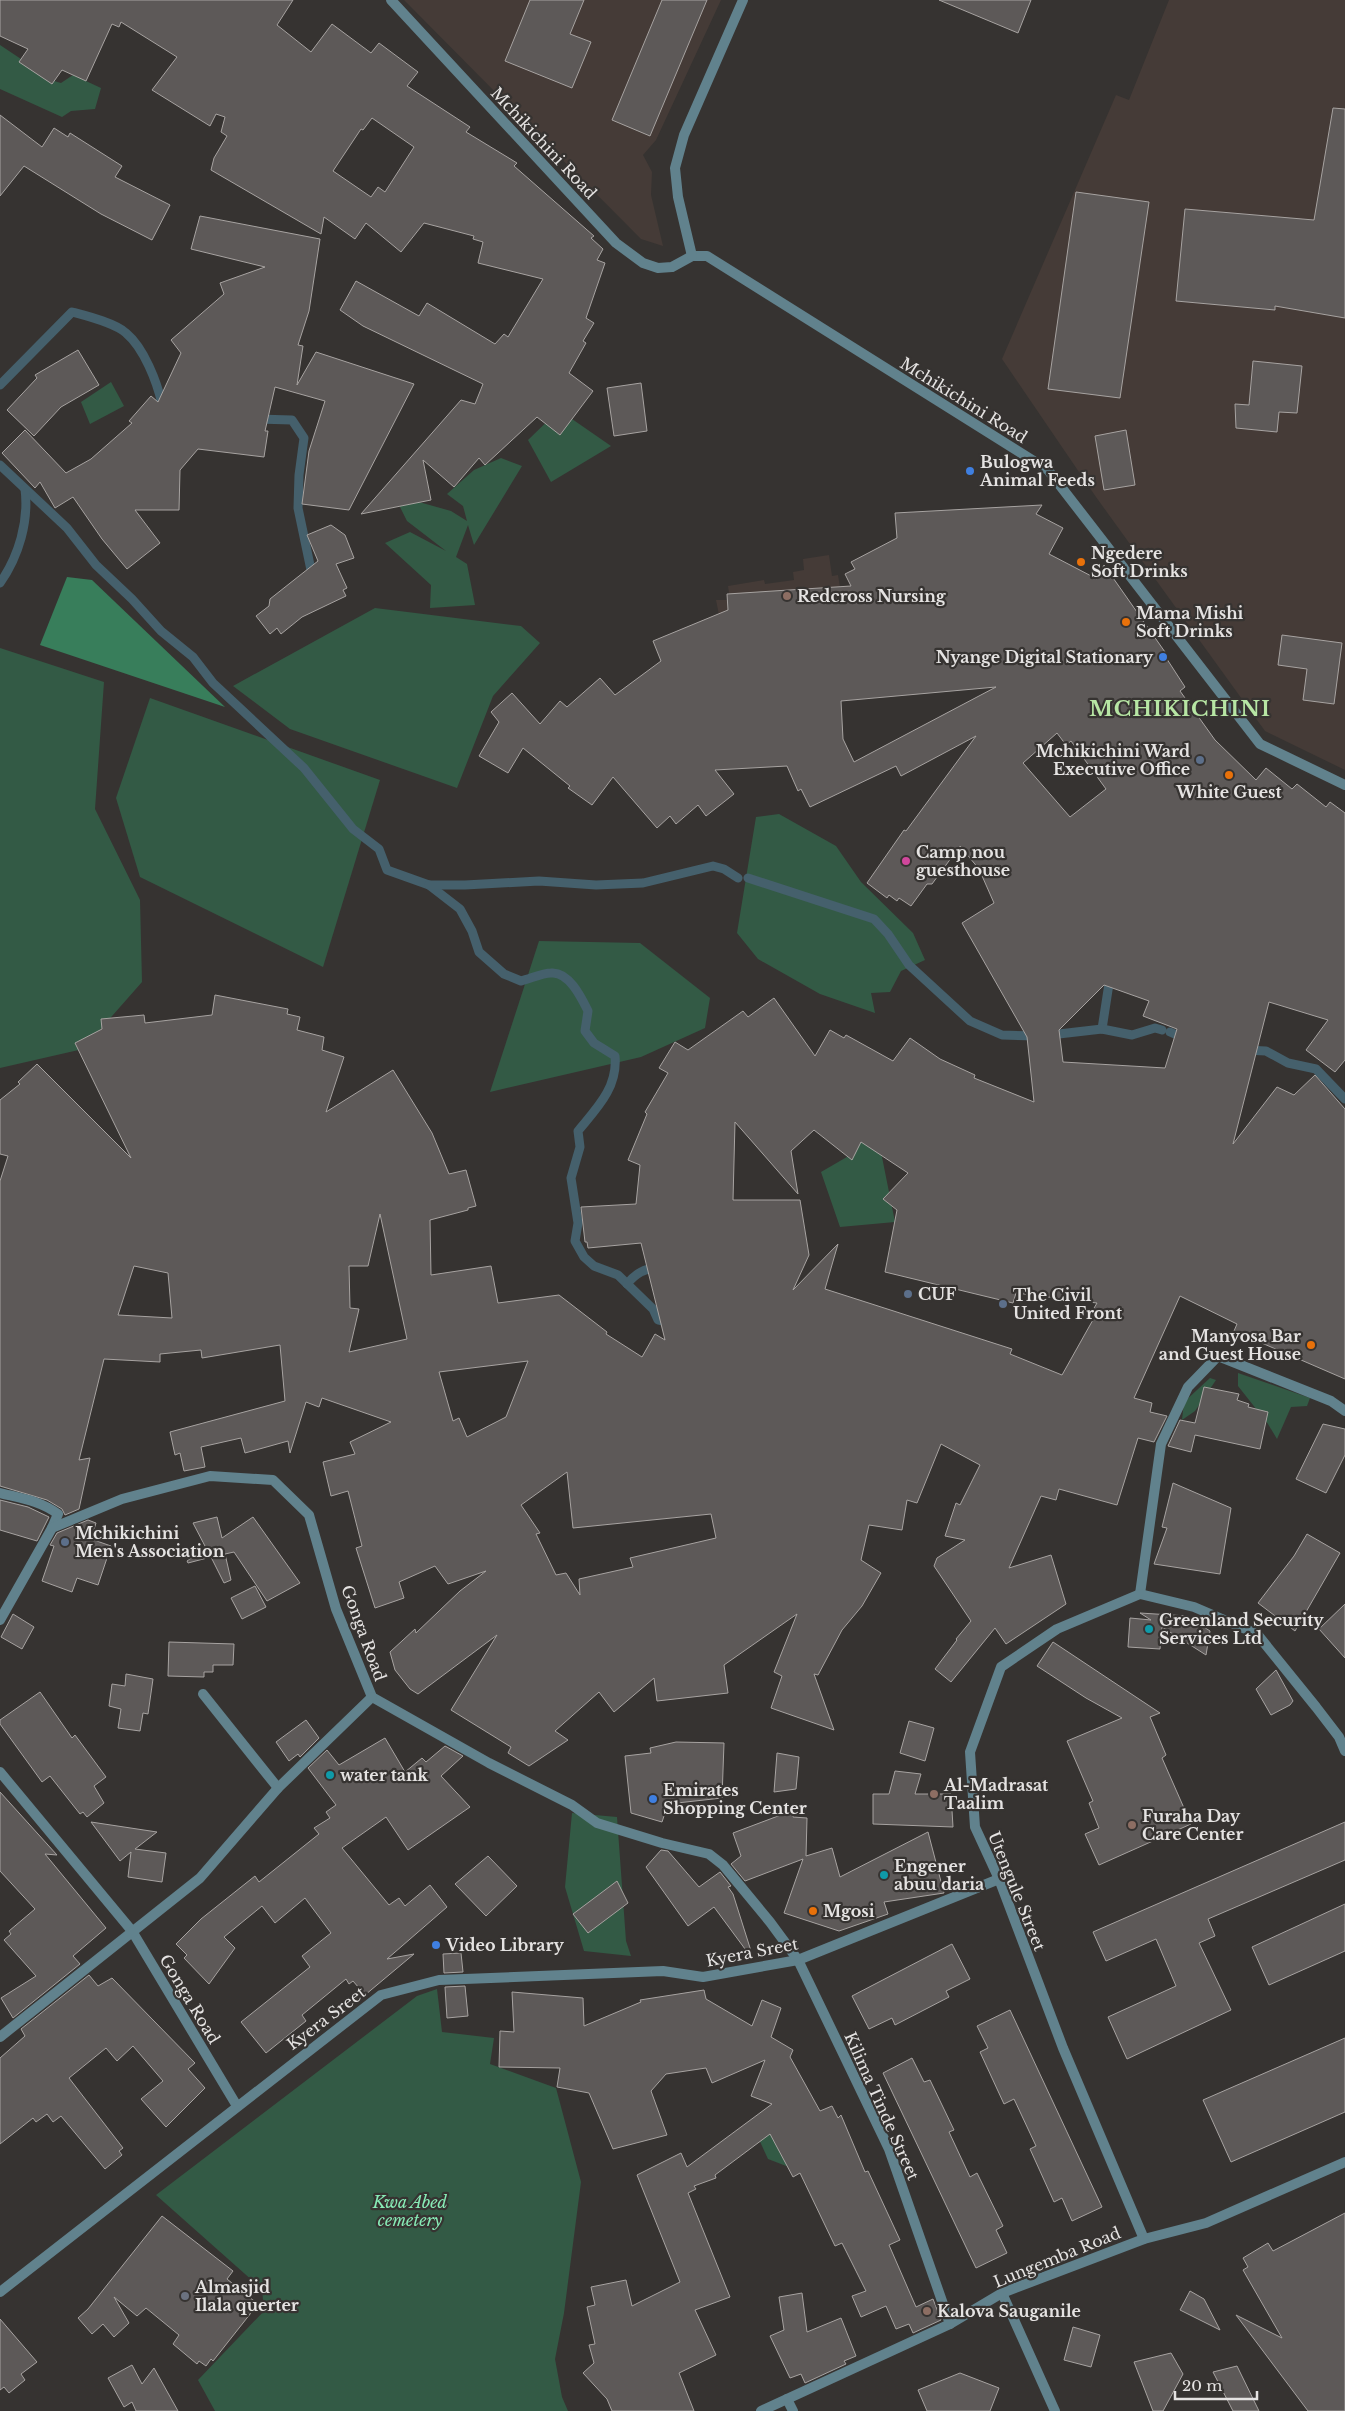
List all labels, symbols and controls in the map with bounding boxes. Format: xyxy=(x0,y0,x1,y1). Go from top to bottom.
street label: Mchikichini Road xyxy=(487,83,601,203)
street label: Mchikichini Road xyxy=(897,353,1031,447)
place label: Bulogwa Animal Feeds xyxy=(979,452,1095,490)
marker: Bulogwa Animal Feeds xyxy=(964,465,976,477)
place label: Ngedere Soft Drinks xyxy=(1091,543,1188,581)
marker: Ngedere Soft Drinks xyxy=(1075,556,1087,568)
place label: Redcross Nursing xyxy=(797,586,947,606)
marker: Redcross Nursing xyxy=(781,590,793,602)
place label: Mama Mishi Soft Drinks xyxy=(1136,603,1244,641)
marker: Mama Mishi Soft Drinks xyxy=(1120,616,1132,628)
place label: Nyange Digital Stationary xyxy=(936,647,1154,667)
marker: Nyange Digital Stationary xyxy=(1157,651,1169,663)
district label: MCHIKICHINI xyxy=(1089,696,1271,722)
place label: Mchikichini Ward Executive Office xyxy=(1036,741,1190,779)
marker: Mchikichini Ward Executive Office xyxy=(1194,754,1206,766)
marker: White Guest xyxy=(1223,769,1235,781)
place label: White Guest xyxy=(1175,782,1283,802)
place label: Camp nou guesthouse xyxy=(916,842,1010,880)
marker: Camp nou guesthouse xyxy=(900,855,912,867)
place label: CUF xyxy=(918,1284,956,1304)
place label: The Civil United Front xyxy=(1013,1285,1123,1323)
marker: CUF xyxy=(902,1288,914,1300)
marker: The Civil United Front xyxy=(997,1298,1009,1310)
place label: Manyosa Bar and Guest House xyxy=(1159,1326,1301,1364)
marker: Manyosa Bar and Guest House xyxy=(1305,1339,1317,1351)
place label: Mchikichini Men's Association xyxy=(75,1523,225,1561)
marker: Mchikichini Men's Association xyxy=(59,1536,71,1548)
street label: Gonga Road xyxy=(337,1582,391,1684)
place label: Greenland Security Services Ltd xyxy=(1159,1610,1324,1648)
marker: Greenland Security Services Ltd xyxy=(1143,1623,1155,1635)
place label: water tank xyxy=(340,1765,429,1785)
marker: water tank xyxy=(324,1769,336,1781)
place label: Al-Madrasat Taalim xyxy=(943,1775,1049,1813)
place label: Emirates Shopping Center xyxy=(663,1780,807,1818)
marker: Al-Madrasat Taalim xyxy=(928,1788,940,1800)
marker: Emirates Shopping Center xyxy=(647,1793,659,1805)
place label: Furaha Day Care Center xyxy=(1142,1806,1243,1844)
marker: Furaha Day Care Center xyxy=(1126,1819,1138,1831)
street label: Utengule Street xyxy=(984,1828,1050,1954)
place label: Engener abuu daria xyxy=(894,1856,984,1894)
marker: Engener abuu daria xyxy=(878,1869,890,1881)
place label: Mgosi xyxy=(823,1901,875,1921)
marker: Mgosi xyxy=(807,1905,819,1917)
street label: Kyera Sreet xyxy=(704,1933,800,1971)
place label: Video Library xyxy=(445,1935,564,1955)
marker: Video Library xyxy=(430,1939,442,1951)
street label: Gonga Road xyxy=(155,1951,225,2048)
street label: Kyera Sreet xyxy=(283,1982,369,2054)
street label: Kilima Tinde Street xyxy=(840,2029,924,2183)
park label: Kwa Abed cemetery xyxy=(372,2192,448,2230)
street label: Lungemba Road xyxy=(990,2222,1124,2292)
place label: Almasjid Ilala querter xyxy=(194,2277,299,2315)
marker: Almasjid Ilala querter xyxy=(179,2290,191,2302)
place label: Kalova Sauganile xyxy=(937,2301,1081,2321)
marker: Kalova Sauganile xyxy=(921,2305,933,2317)
scale bar xyxy=(1175,2368,1258,2400)
text: 20 m xyxy=(1182,2376,1222,2395)

